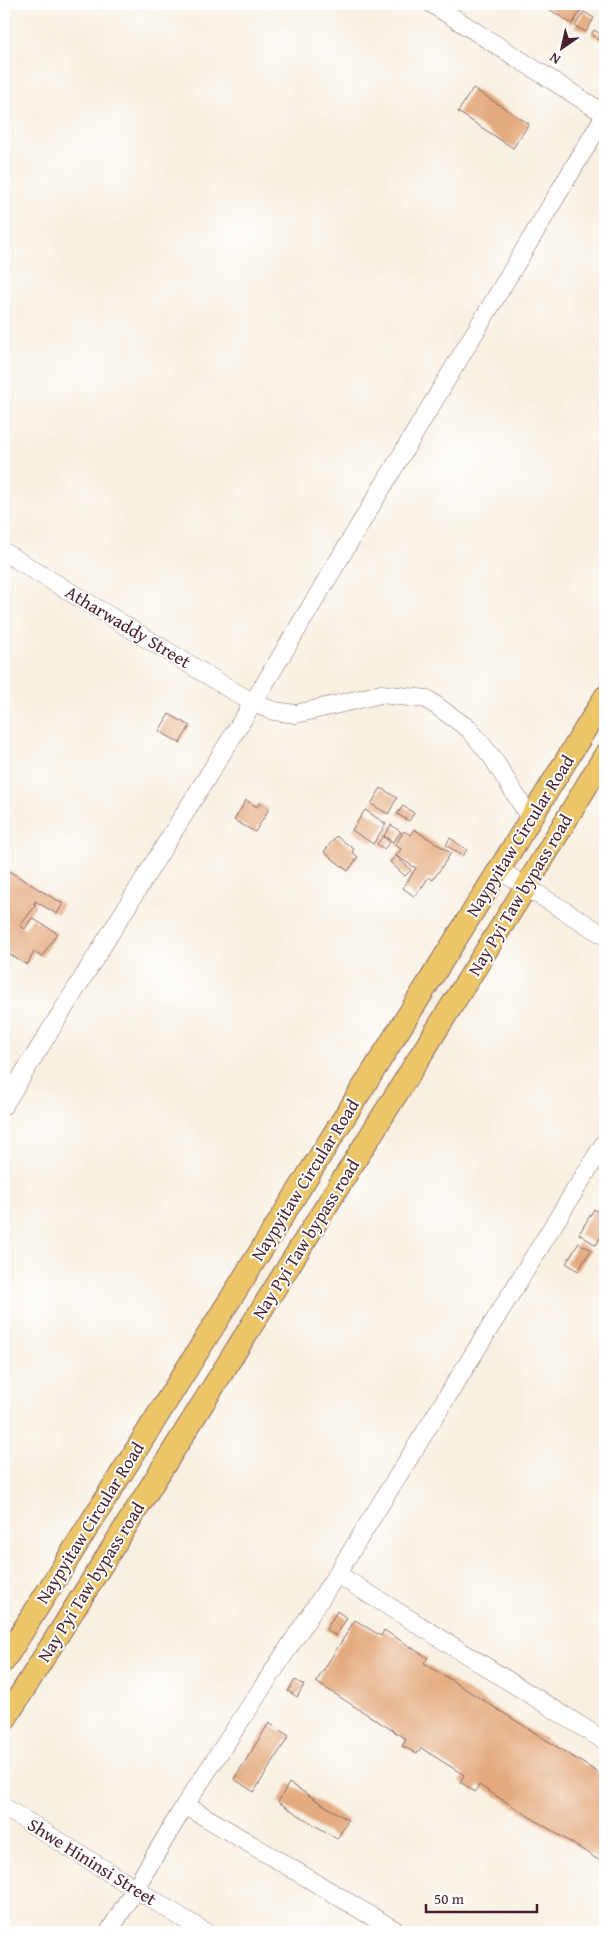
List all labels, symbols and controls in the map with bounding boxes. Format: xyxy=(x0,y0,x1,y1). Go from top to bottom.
north arrow xyxy=(536,22,586,72)
text: N xyxy=(545,48,564,70)
street label: Atharwaddy Street xyxy=(60,578,197,675)
street label: Naypyitaw Circular Road xyxy=(459,749,581,922)
street label: Nay Pyi Taw bypass road xyxy=(461,808,579,981)
street label: Naypyitaw Circular Road xyxy=(244,1093,366,1266)
street label: Nay Pyi Taw bypass road xyxy=(245,1153,366,1324)
street label: Naypyitaw Circular Road xyxy=(29,1436,151,1609)
street label: Nay Pyi Taw bypass road xyxy=(30,1496,151,1667)
street label: Shwe Hininsi Street xyxy=(22,1811,163,1912)
scale bar xyxy=(426,1881,538,1913)
text: 50 m xyxy=(434,1888,465,1909)

